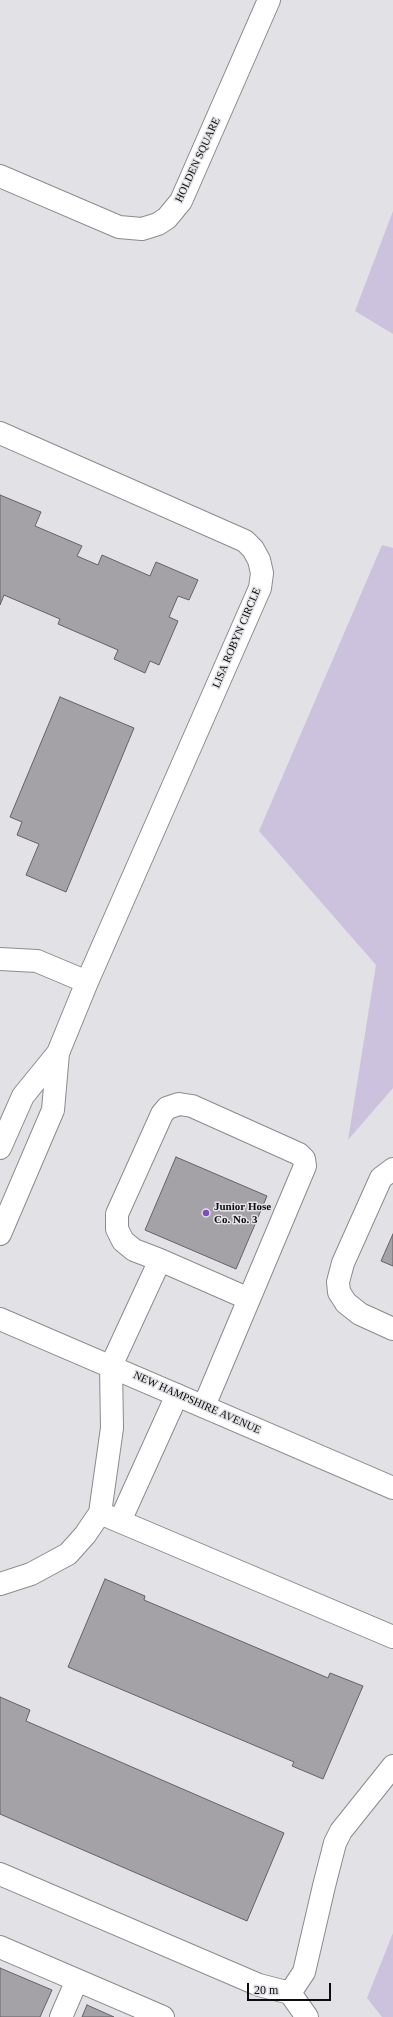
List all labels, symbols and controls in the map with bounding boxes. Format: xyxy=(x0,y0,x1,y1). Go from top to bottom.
street label: HOLDEN SQUARE xyxy=(173,116,223,204)
street label: LISA ROBYN CIRCLE xyxy=(210,586,264,690)
place label: Junior Hose Co. No. 3 xyxy=(214,1200,271,1226)
marker: Junior Hose Co. No. 3 xyxy=(201,1208,211,1218)
street label: NEW HAMPSHIRE AVENUE xyxy=(131,1369,263,1437)
scale bar xyxy=(249,1975,333,2001)
text: 20 m xyxy=(254,1983,278,1997)

